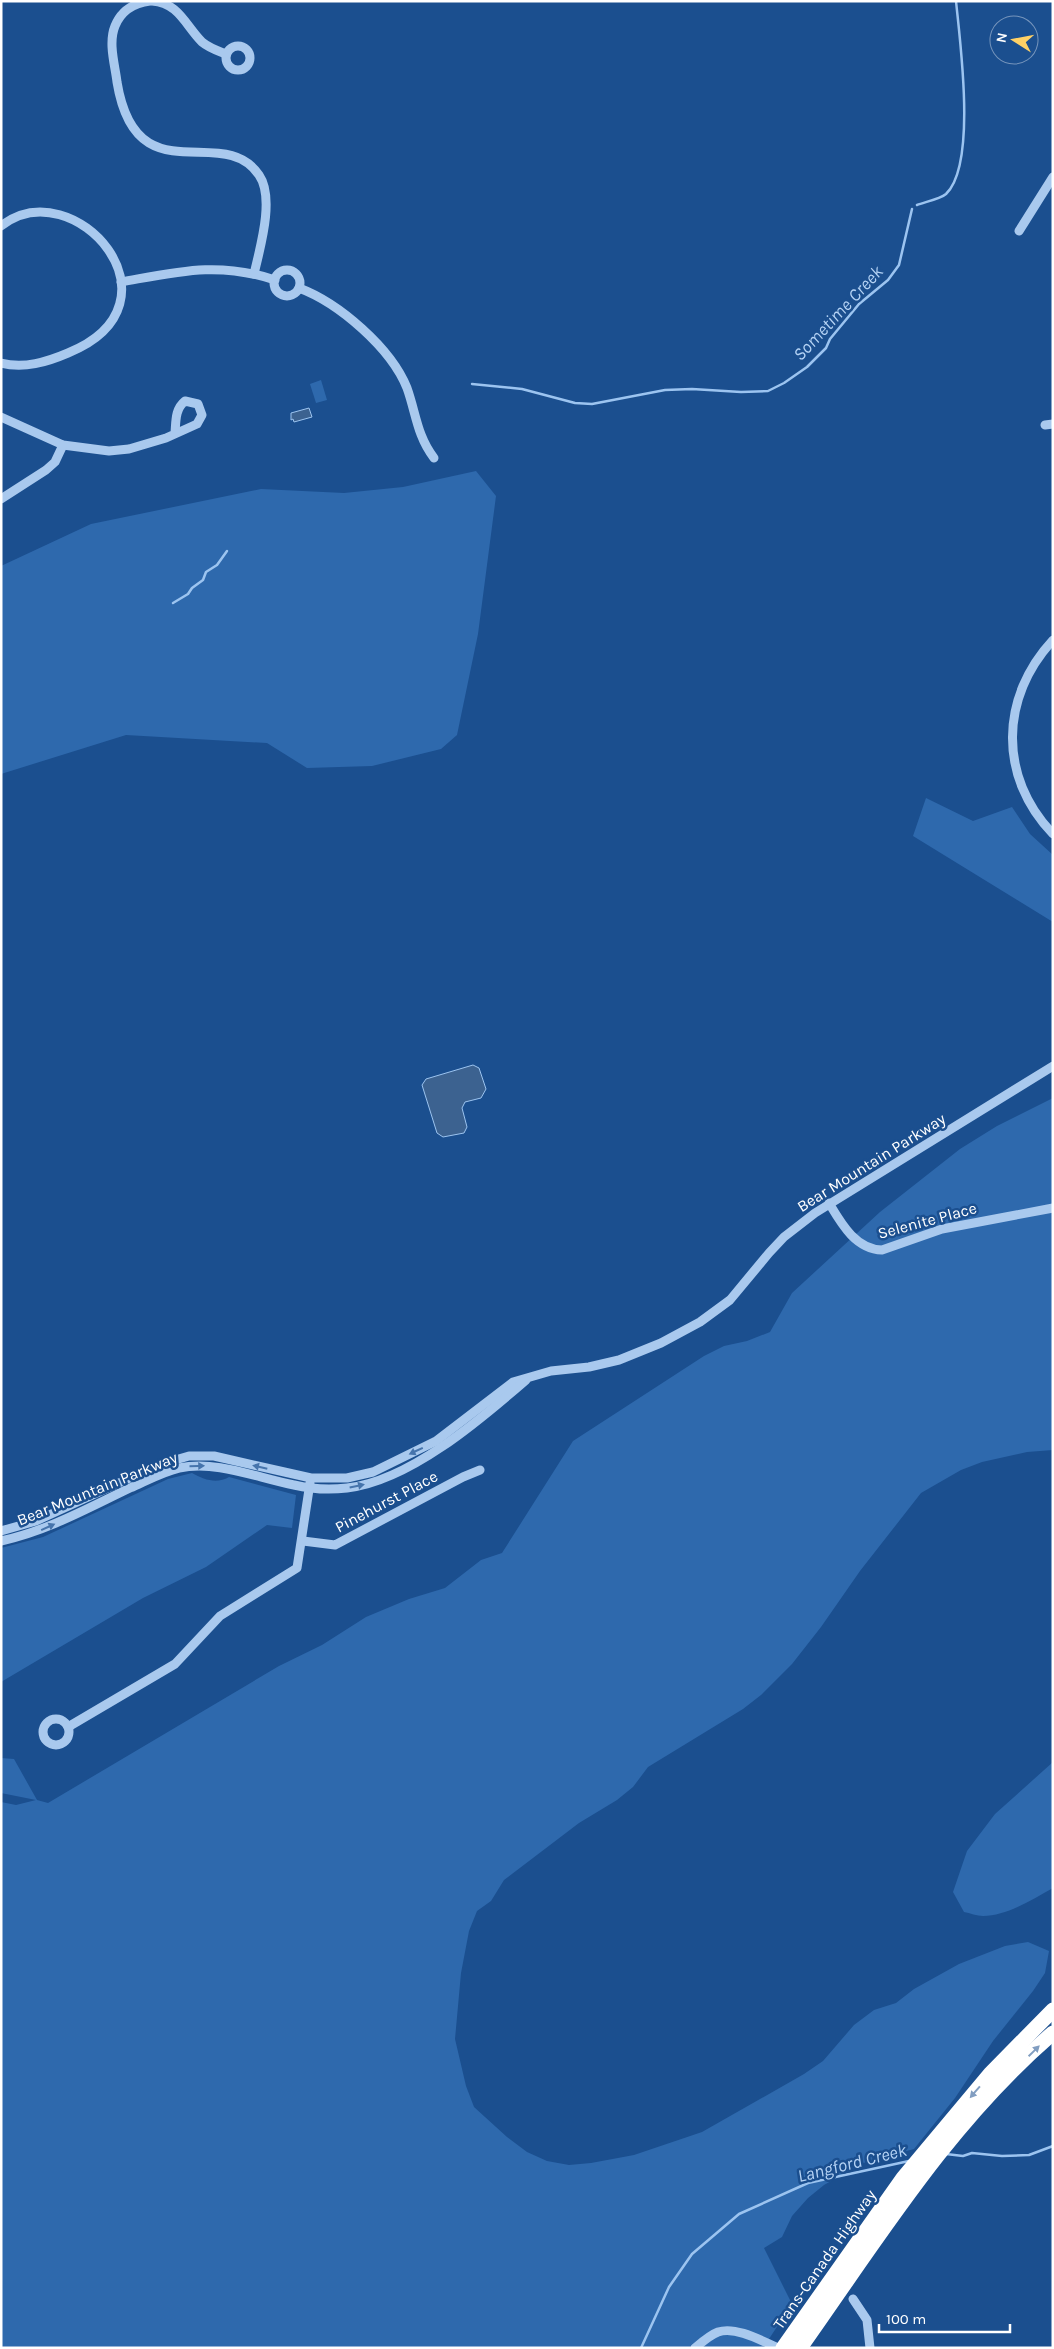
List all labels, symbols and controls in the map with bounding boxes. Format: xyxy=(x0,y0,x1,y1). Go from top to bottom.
north arrow xyxy=(989,15,1039,65)
text: N xyxy=(992,31,1011,44)
water label: Sometime Creek xyxy=(788,260,888,365)
street label: Bear Mountain Parkway xyxy=(793,1109,950,1216)
street label: Selenite Place xyxy=(876,1198,979,1243)
street label: Bear Mountain Parkway xyxy=(14,1447,181,1529)
one-way arrow xyxy=(408,1447,423,1456)
one-way arrow xyxy=(190,1462,206,1470)
one-way arrow xyxy=(251,1462,267,1470)
street label: Pinehurst Place xyxy=(332,1466,441,1536)
one-way arrow xyxy=(350,1482,365,1490)
one-way arrow xyxy=(41,1522,55,1530)
one-way arrow xyxy=(1027,2045,1039,2057)
one-way arrow xyxy=(969,2085,981,2097)
water label: Langford Creek xyxy=(795,2139,910,2187)
street label: Trans-Canada Highway xyxy=(769,2185,880,2333)
scale bar xyxy=(879,2302,1010,2334)
text: 100 m xyxy=(886,2310,926,2328)

